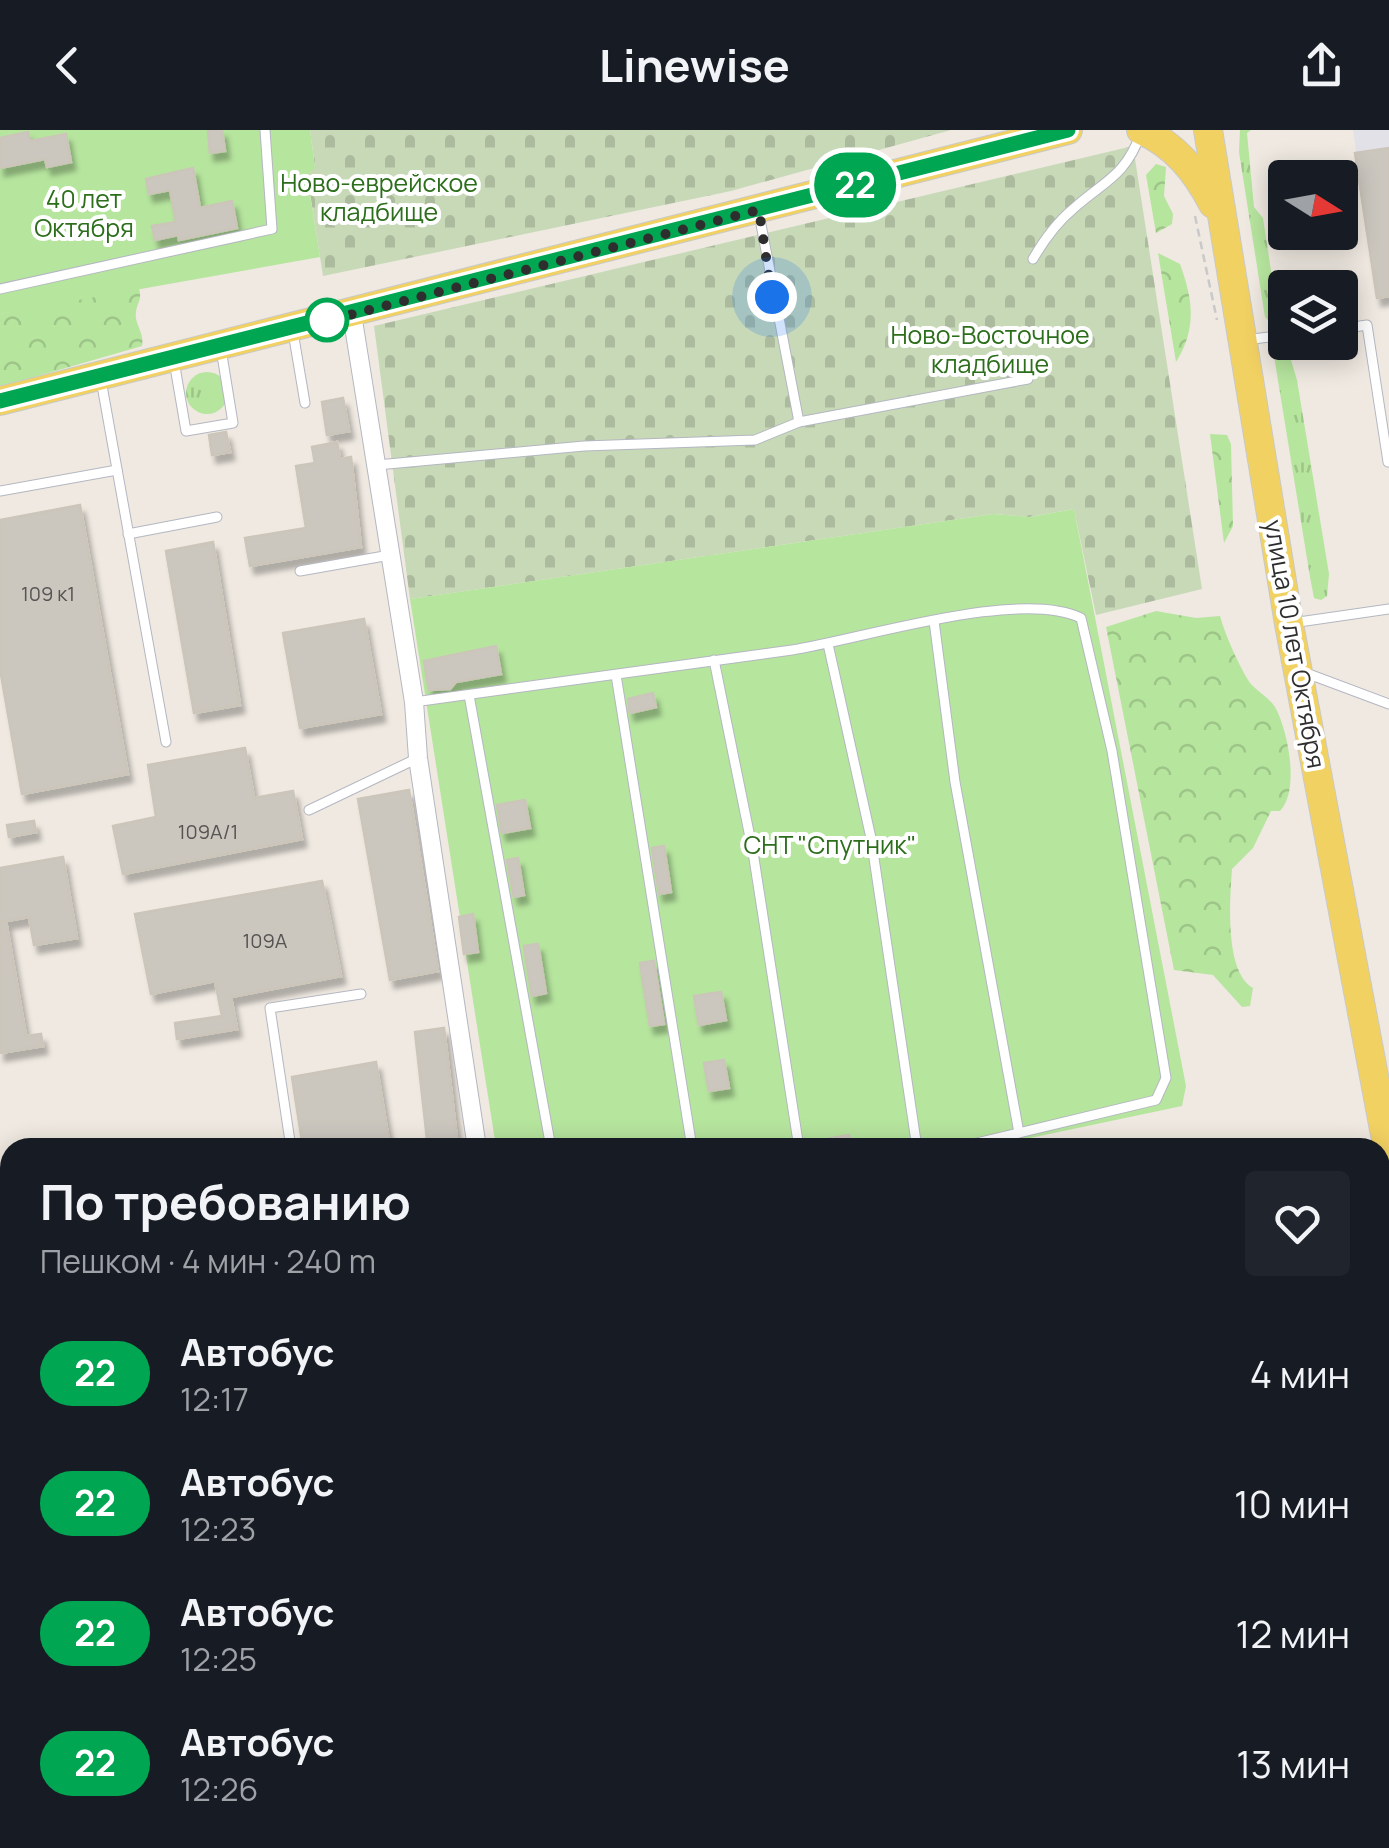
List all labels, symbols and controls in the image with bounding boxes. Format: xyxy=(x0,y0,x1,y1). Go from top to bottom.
text: Linewise xyxy=(599,34,790,96)
icon: back xyxy=(40,38,95,93)
icon: share xyxy=(1294,38,1349,93)
line badge: 22 xyxy=(810,152,900,218)
north arrow xyxy=(1268,160,1358,250)
map controls xyxy=(1268,160,1358,360)
text: 22 xyxy=(834,161,876,209)
park label: Ново-еврейское кладбище xyxy=(280,165,478,229)
park label: 40 лет Октября xyxy=(34,181,134,245)
button: layers xyxy=(1268,270,1358,360)
your location xyxy=(747,272,797,322)
unlabelled marker xyxy=(306,299,348,341)
park label: Ново-Восточное кладбище xyxy=(890,317,1090,381)
street label: улица 10 лет Октября xyxy=(1256,517,1335,771)
house number: 109 к1 xyxy=(21,580,75,607)
house number: 109А/1 xyxy=(178,818,238,845)
park label: СНТ "Спутник" xyxy=(743,827,917,862)
house number: 109А xyxy=(242,927,288,954)
text: По требованию xyxy=(40,1169,411,1234)
button: heart xyxy=(1245,1171,1350,1276)
text: Пешком · 4 мин · 240 m xyxy=(40,1239,376,1283)
text: Автобус xyxy=(180,1325,334,1377)
text: 4 мин xyxy=(1250,1347,1350,1399)
text: 22 xyxy=(74,1349,116,1397)
text: 12:17 xyxy=(180,1377,249,1421)
text: Автобус xyxy=(180,1455,334,1507)
text: 10 мин xyxy=(1234,1477,1350,1529)
text: 22 xyxy=(74,1479,116,1527)
text: 12:23 xyxy=(180,1507,256,1551)
text: Автобус xyxy=(180,1585,334,1637)
text: 12 мин xyxy=(1236,1607,1350,1659)
text: 22 xyxy=(74,1609,116,1657)
text: 12:25 xyxy=(180,1637,257,1681)
text: Автобус xyxy=(180,1715,334,1767)
text: 13 мин xyxy=(1236,1737,1350,1789)
text: 22 xyxy=(74,1739,116,1787)
text: 12:26 xyxy=(180,1767,258,1811)

